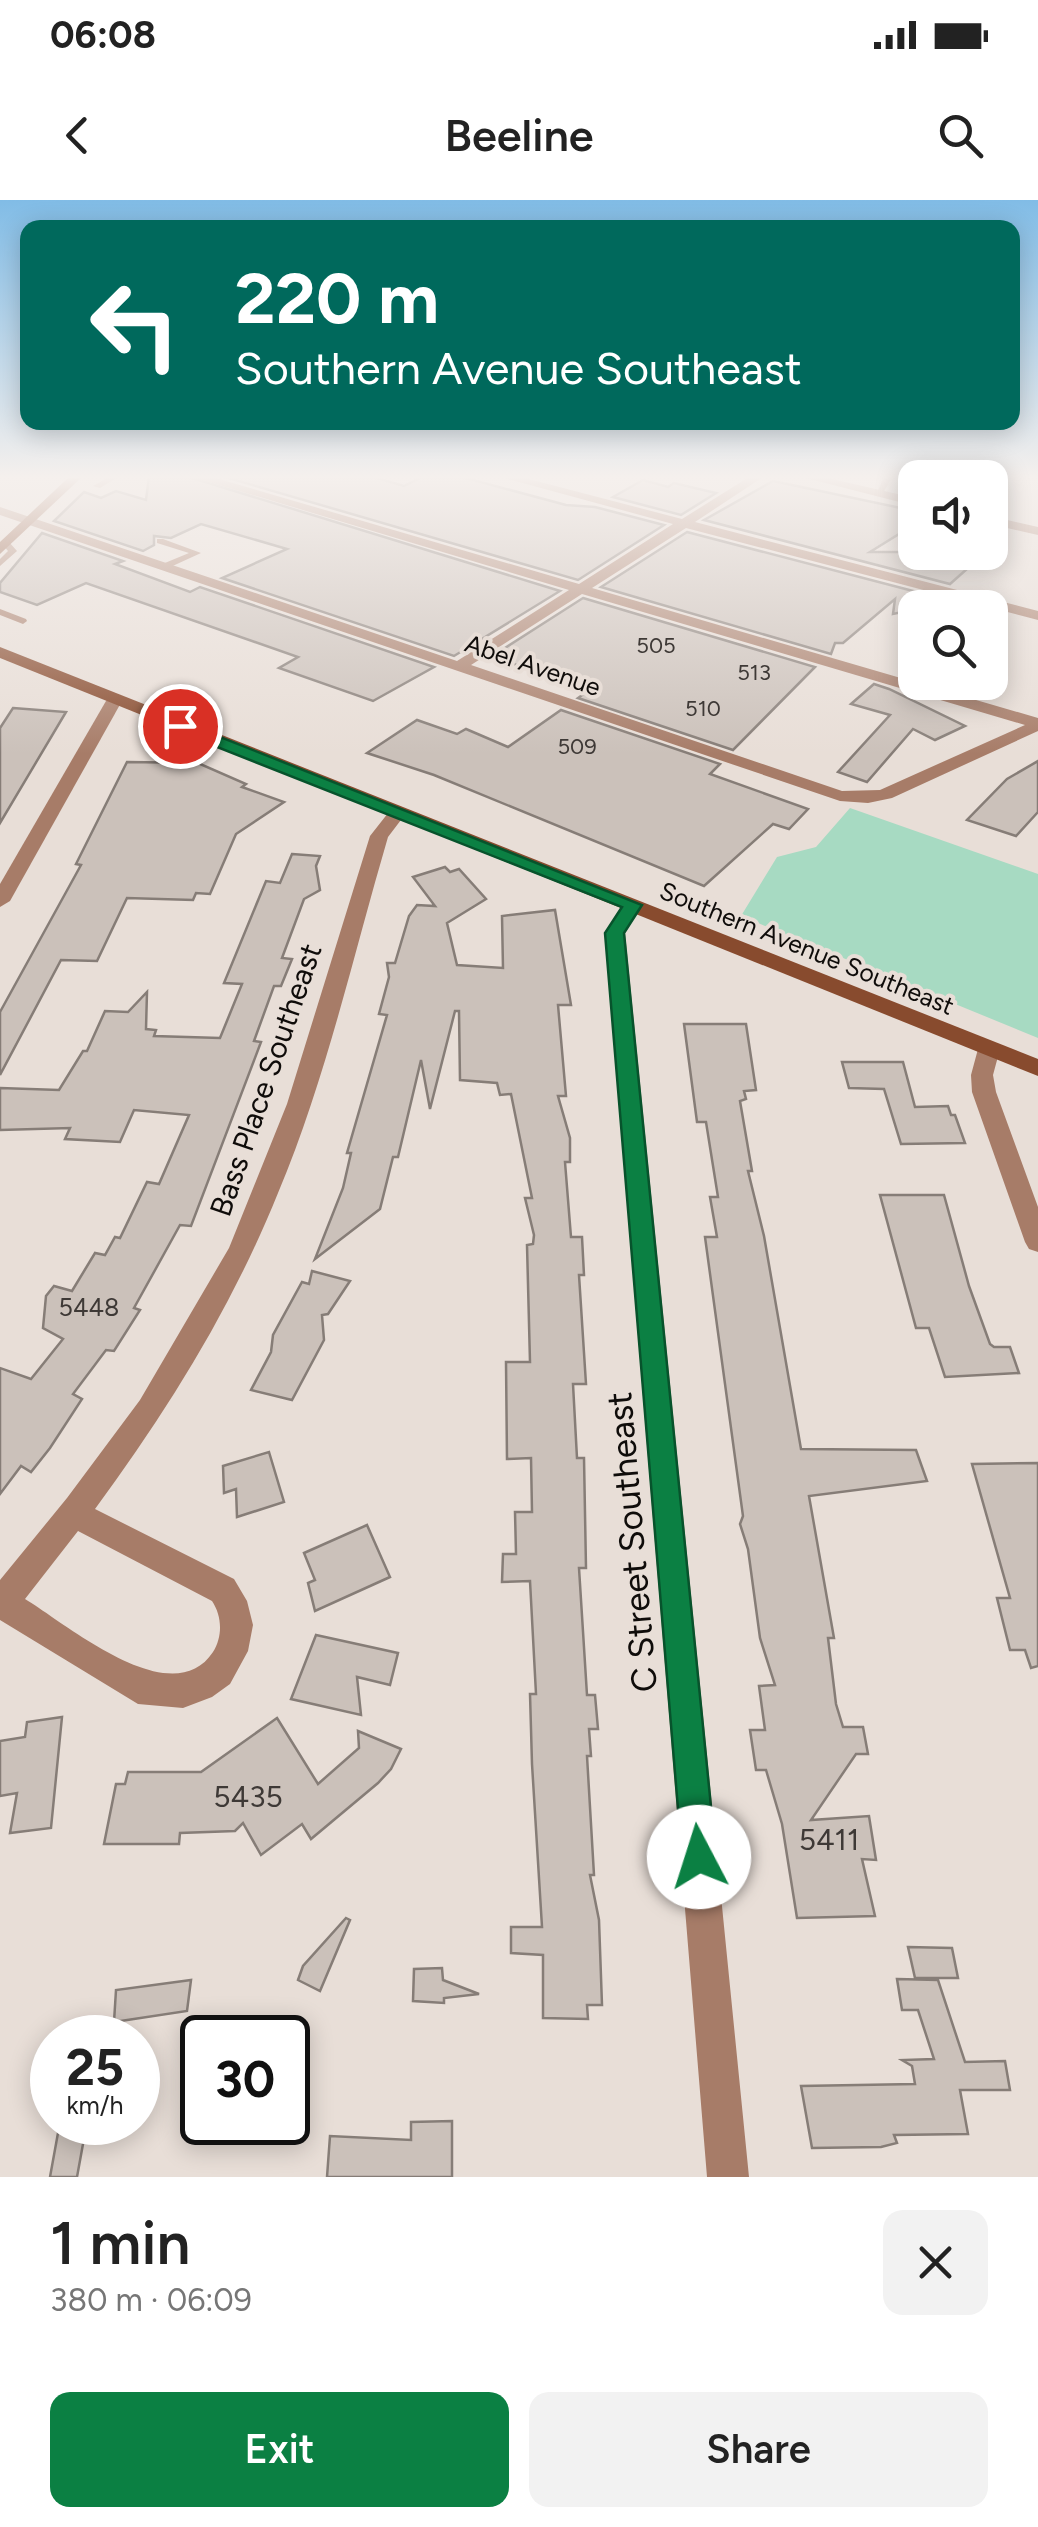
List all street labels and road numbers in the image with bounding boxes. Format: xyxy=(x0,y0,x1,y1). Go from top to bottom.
street label: Abel Avenue xyxy=(461,628,605,702)
street label: Southern Avenue Southeast xyxy=(655,875,959,1021)
street label: Bass Place Southeast xyxy=(201,939,330,1221)
street label: C Street Southeast xyxy=(598,1390,666,1694)

